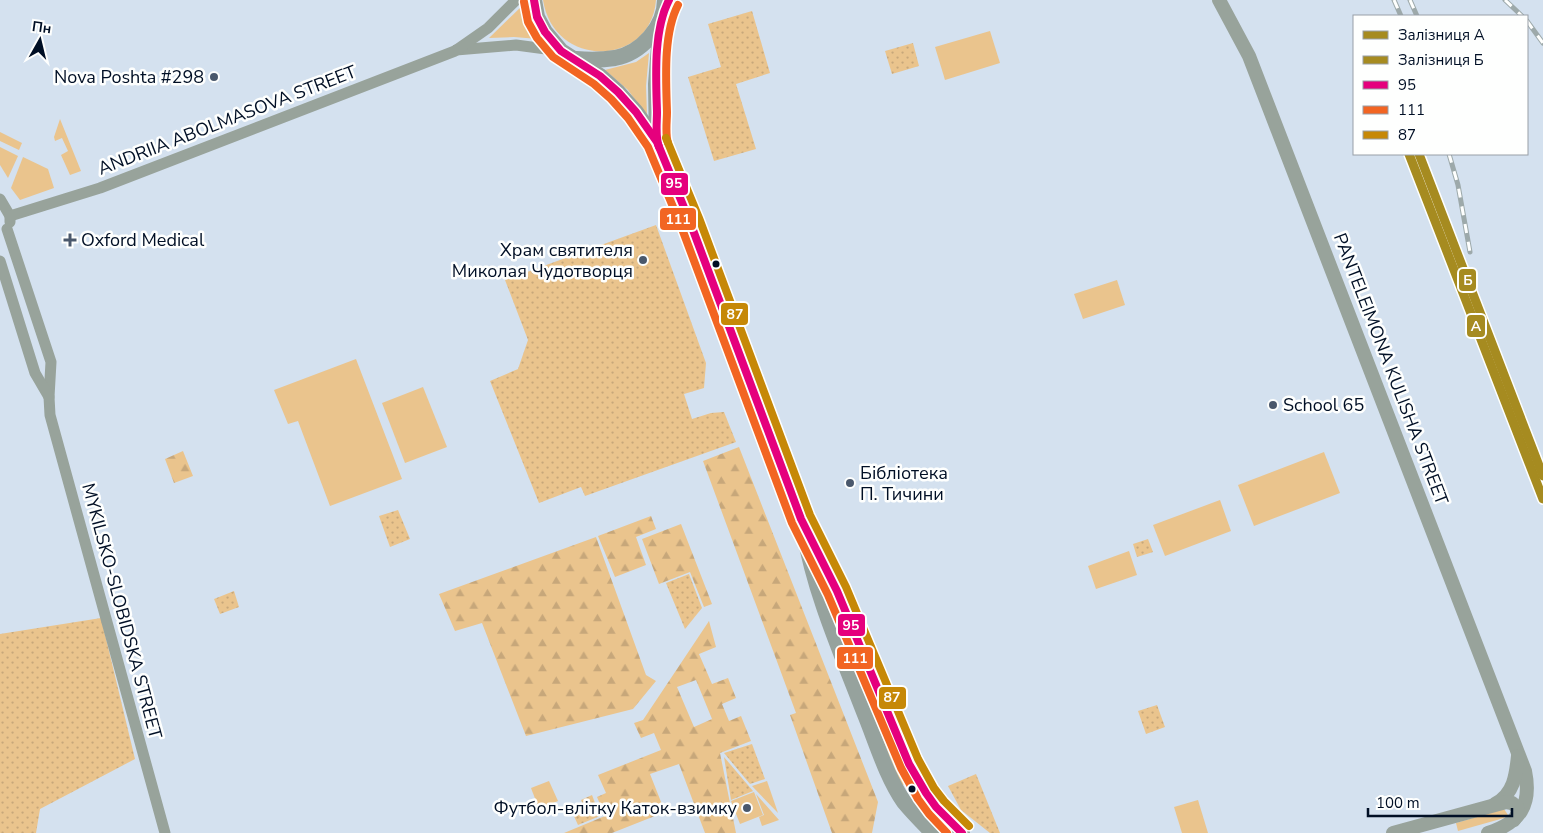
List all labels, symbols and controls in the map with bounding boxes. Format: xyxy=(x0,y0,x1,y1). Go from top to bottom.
north arrow xyxy=(15,15,65,65)
legend xyxy=(1353,15,1528,155)
text: Пн xyxy=(31,17,53,38)
text: Залізниця A xyxy=(1398,25,1485,45)
text: Залізниця Б xyxy=(1398,50,1484,70)
street label: ANDRIIA ABOLMASOVA STREET xyxy=(94,59,360,180)
place label: Nova Poshta #298 xyxy=(54,65,204,89)
marker: Nova Poshta #298 xyxy=(208,71,220,83)
text: 95 xyxy=(1398,75,1416,95)
text: 111 xyxy=(1398,100,1425,120)
text: 87 xyxy=(1398,125,1416,145)
line badge: 95 xyxy=(660,172,689,196)
text: 95 xyxy=(666,174,682,193)
line badge: 111 xyxy=(659,207,697,231)
text: 111 xyxy=(665,210,691,229)
place label: Oxford Medical xyxy=(81,228,205,252)
street label: PANTELEIMONA KULISHA STREET xyxy=(1328,230,1454,509)
marker: Oxford Medical xyxy=(63,233,77,247)
place label: Храм святителя Миколая Чудотворця xyxy=(452,238,633,283)
marker: Храм святителя Миколая Чудотворця xyxy=(637,254,649,266)
unlabelled marker xyxy=(711,259,721,269)
line badge: Б xyxy=(1458,268,1477,292)
text: Б xyxy=(1463,271,1473,290)
line badge: 87 xyxy=(720,302,749,326)
text: 87 xyxy=(727,305,743,324)
line badge: A xyxy=(1466,314,1486,338)
text: A xyxy=(1471,317,1482,336)
place label: School 65 xyxy=(1283,393,1364,417)
marker: School 65 xyxy=(1267,399,1279,411)
place label: Бібліотека П. Тичини xyxy=(860,461,948,506)
marker: Бібліотека П. Тичини xyxy=(844,477,856,489)
street label: MYKILSKO-SLOBIDSKA STREET xyxy=(76,481,168,742)
line badge: 95 xyxy=(837,613,866,637)
text: 95 xyxy=(843,616,859,635)
line badge: 111 xyxy=(836,646,874,670)
text: 111 xyxy=(842,649,868,668)
line badge: 87 xyxy=(878,686,907,710)
text: 87 xyxy=(884,688,900,707)
unlabelled marker xyxy=(907,784,917,794)
scale bar xyxy=(1368,786,1512,818)
text: 100 m xyxy=(1376,793,1420,813)
place label: Футбол-влітку Каток-взимку xyxy=(494,796,738,820)
marker: Футбол-влітку Каток-взимку xyxy=(741,802,753,814)

